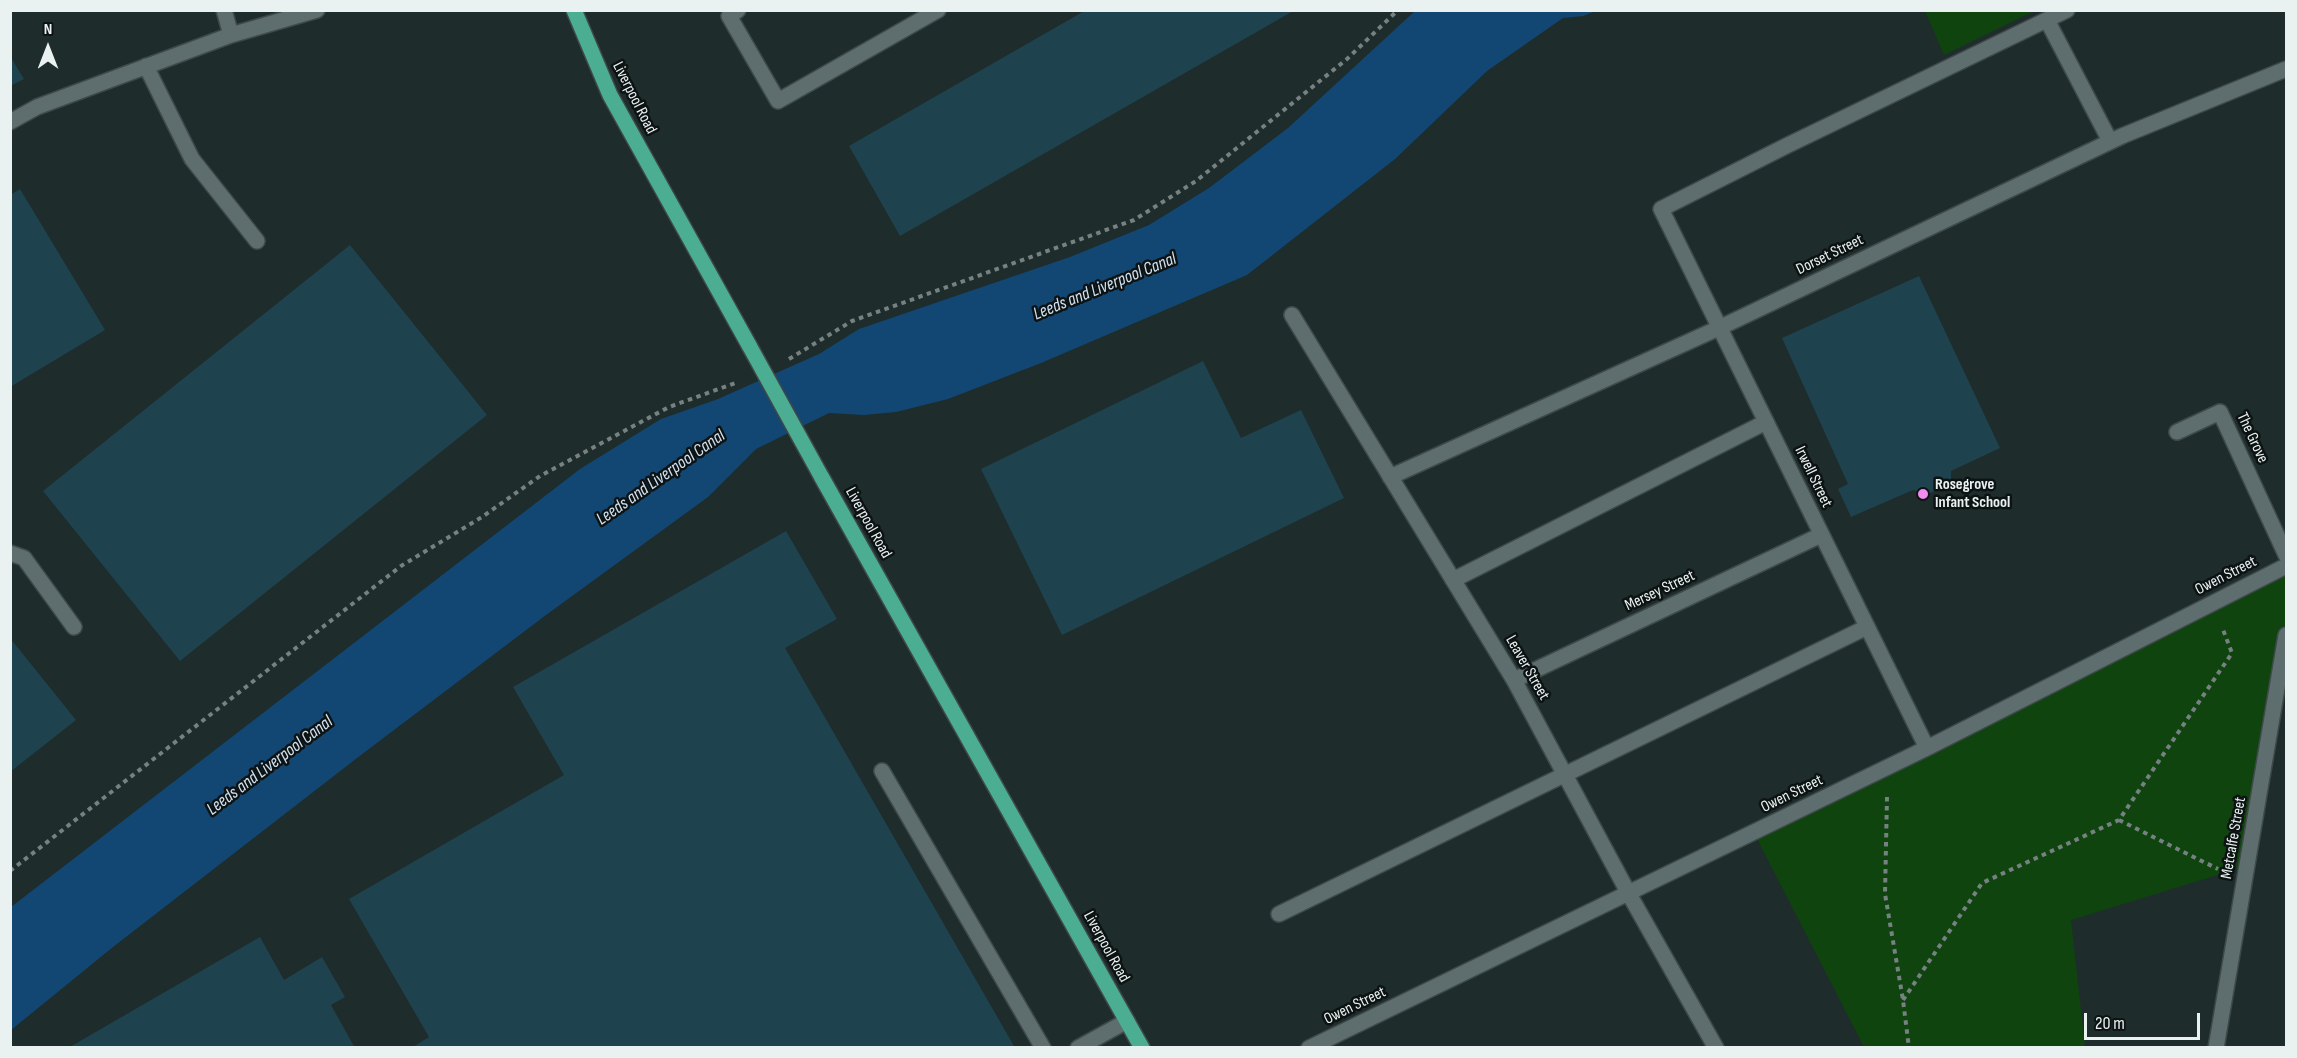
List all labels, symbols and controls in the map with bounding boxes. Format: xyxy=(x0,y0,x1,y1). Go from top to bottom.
north arrow xyxy=(18,18,78,78)
text: N xyxy=(44,20,52,39)
street label: Liverpool Road xyxy=(608,59,660,137)
street label: Dorset Street xyxy=(1793,231,1867,279)
water label: Leeds and Liverpool Canal xyxy=(1030,248,1180,326)
street label: The Grove xyxy=(2232,410,2272,466)
water label: Leeds and Liverpool Canal xyxy=(592,425,730,531)
street label: Irwell Street xyxy=(1790,443,1836,511)
place label: Rosegrove Infant School xyxy=(1935,475,2010,513)
street label: Liverpool Road xyxy=(841,484,895,562)
marker: Rosegrove Infant School xyxy=(1916,487,1930,501)
street label: Owen Street xyxy=(2192,552,2260,600)
street label: Mersey Street xyxy=(1622,566,1698,616)
street label: Leaver Street xyxy=(1501,632,1553,704)
water label: Leeds and Liverpool Canal xyxy=(203,712,337,820)
street label: Owen Street xyxy=(1758,771,1826,817)
street label: Metcalfe Street xyxy=(2217,795,2251,881)
street label: Liverpool Road xyxy=(1079,908,1133,986)
street label: Owen Street xyxy=(1321,983,1389,1029)
scale bar xyxy=(2087,1001,2202,1039)
text: 20 m xyxy=(2095,1013,2125,1034)

